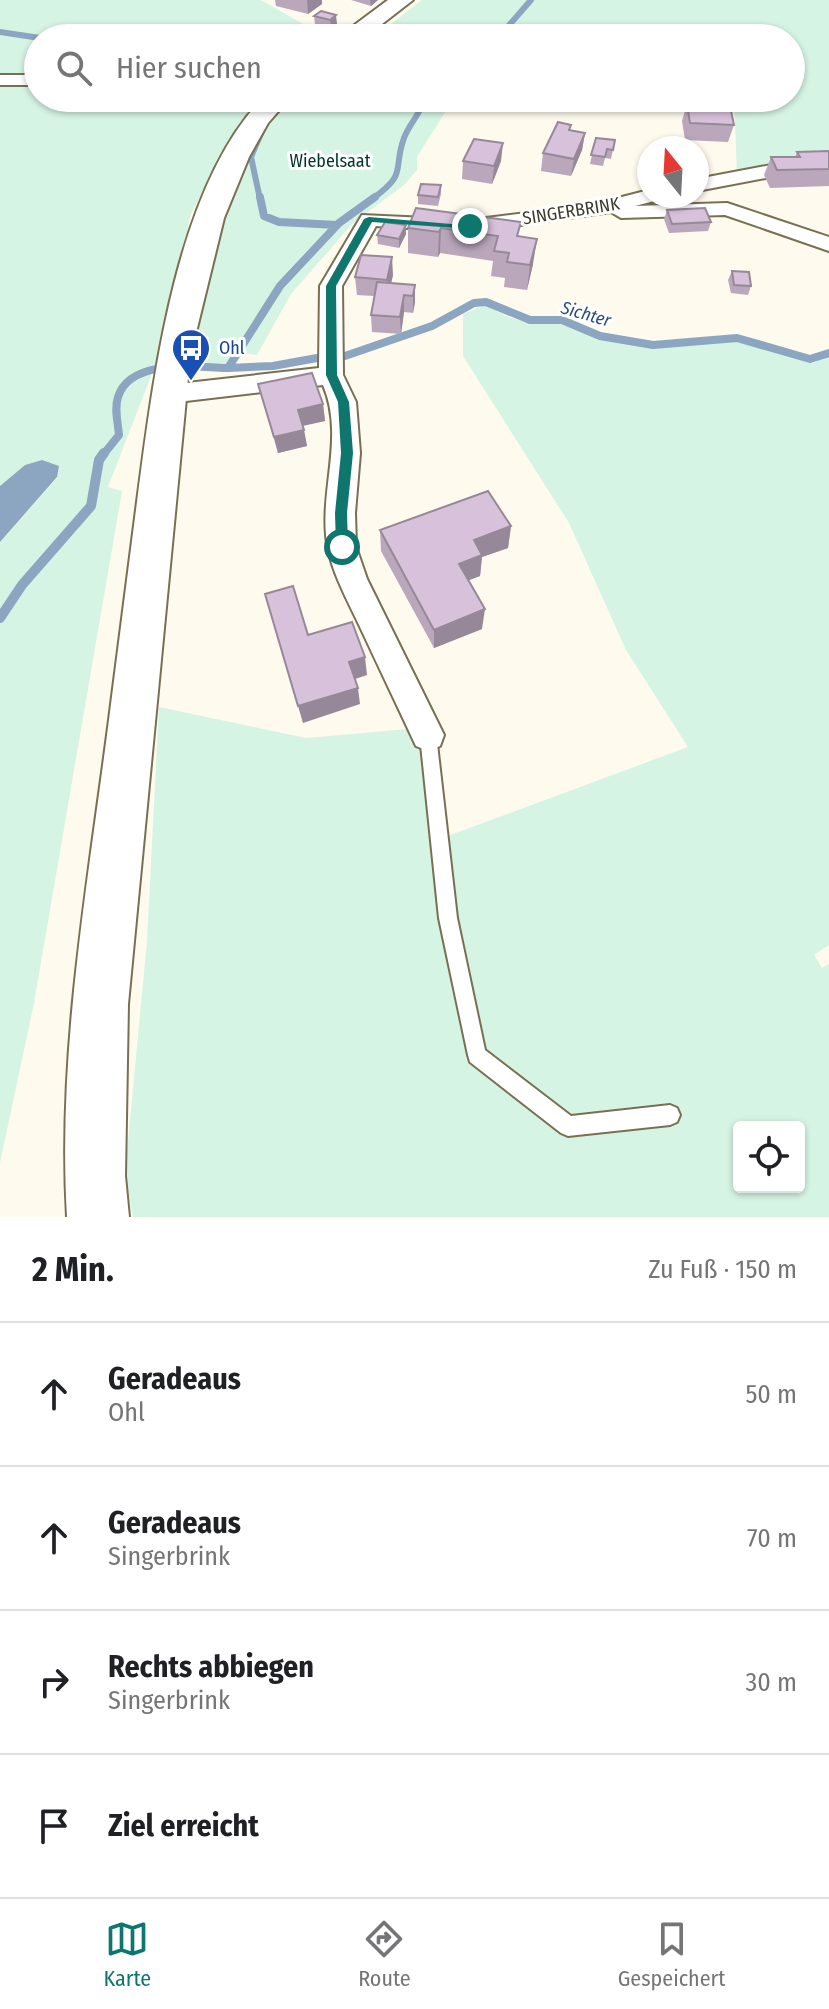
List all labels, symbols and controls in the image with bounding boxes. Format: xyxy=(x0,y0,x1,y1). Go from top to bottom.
search box xyxy=(24,24,805,112)
icon: search xyxy=(52,46,96,90)
text: Hier suchen xyxy=(116,50,262,86)
north arrow xyxy=(637,136,709,208)
park label: Wiebelsaat xyxy=(289,150,371,172)
street label: SINGERBRINK xyxy=(521,192,622,230)
route end xyxy=(452,208,488,244)
water label: Sichter xyxy=(558,296,614,332)
bus stop icon: Ohl xyxy=(170,327,212,382)
place label: Ohl xyxy=(219,337,245,359)
route start xyxy=(324,529,360,565)
map controls xyxy=(733,1121,805,1193)
button: locate xyxy=(733,1121,805,1193)
text: 2 Min. xyxy=(32,1249,114,1290)
text: Zu Fuß · 150 m xyxy=(648,1254,797,1285)
text: Geradeaus xyxy=(108,1361,241,1397)
icon: ahead xyxy=(32,1372,76,1416)
text: 50 m xyxy=(745,1379,797,1410)
text: Ohl xyxy=(108,1397,145,1428)
text: Geradeaus xyxy=(108,1505,241,1541)
icon: ahead xyxy=(32,1516,76,1560)
text: 70 m xyxy=(747,1523,797,1554)
text: Singerbrink xyxy=(108,1541,230,1572)
text: Rechts abbiegen xyxy=(108,1649,314,1685)
icon: right xyxy=(32,1660,76,1704)
text: 30 m xyxy=(746,1667,797,1698)
text: Singerbrink xyxy=(108,1685,230,1716)
icon: arrive xyxy=(32,1804,76,1848)
text: Ziel erreicht xyxy=(108,1808,259,1844)
tab: Karte xyxy=(104,1917,151,1992)
tab: Route xyxy=(358,1917,411,1992)
tab: Gespeichert xyxy=(618,1917,725,1992)

